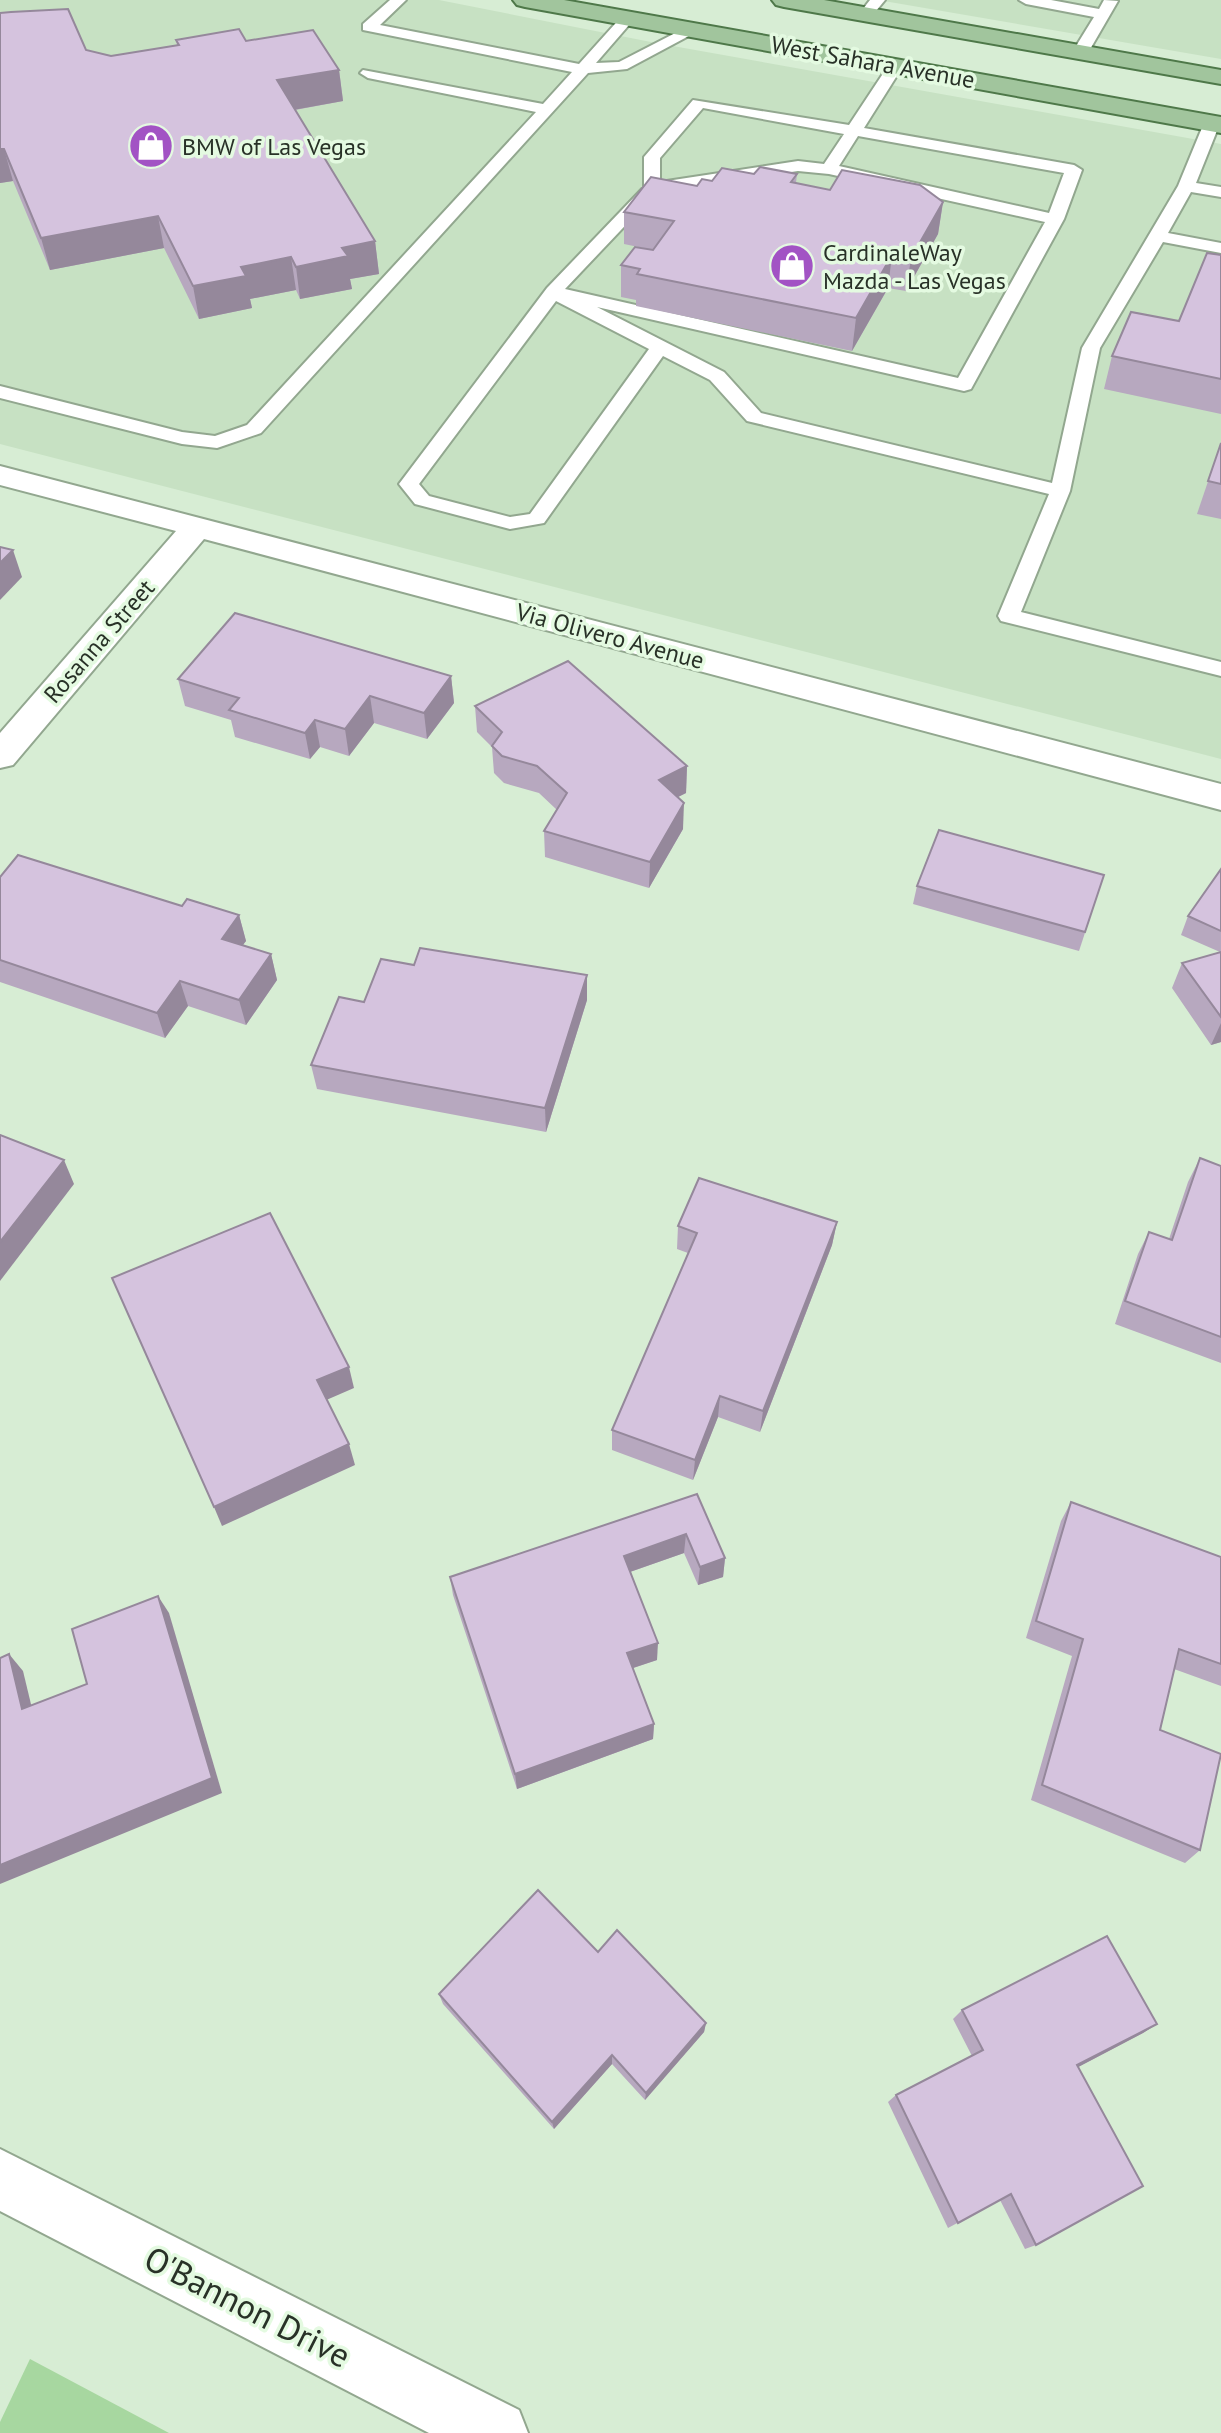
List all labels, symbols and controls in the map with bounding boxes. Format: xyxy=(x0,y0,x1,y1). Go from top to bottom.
street label: West Sahara Avenue xyxy=(769,29,977,95)
shop icon: BMW of Las Vegas xyxy=(127,122,175,170)
place label: BMW of Las Vegas xyxy=(182,131,366,162)
place label: CardinaleWay Mazda - Las Vegas xyxy=(823,237,1006,296)
shop icon: CardinaleWay Mazda - Las Vegas xyxy=(768,242,816,290)
street label: Rosanna Street xyxy=(37,573,161,709)
street label: Via Olivero Avenue xyxy=(512,596,707,676)
street label: O'Bannon Drive xyxy=(138,2235,358,2377)

